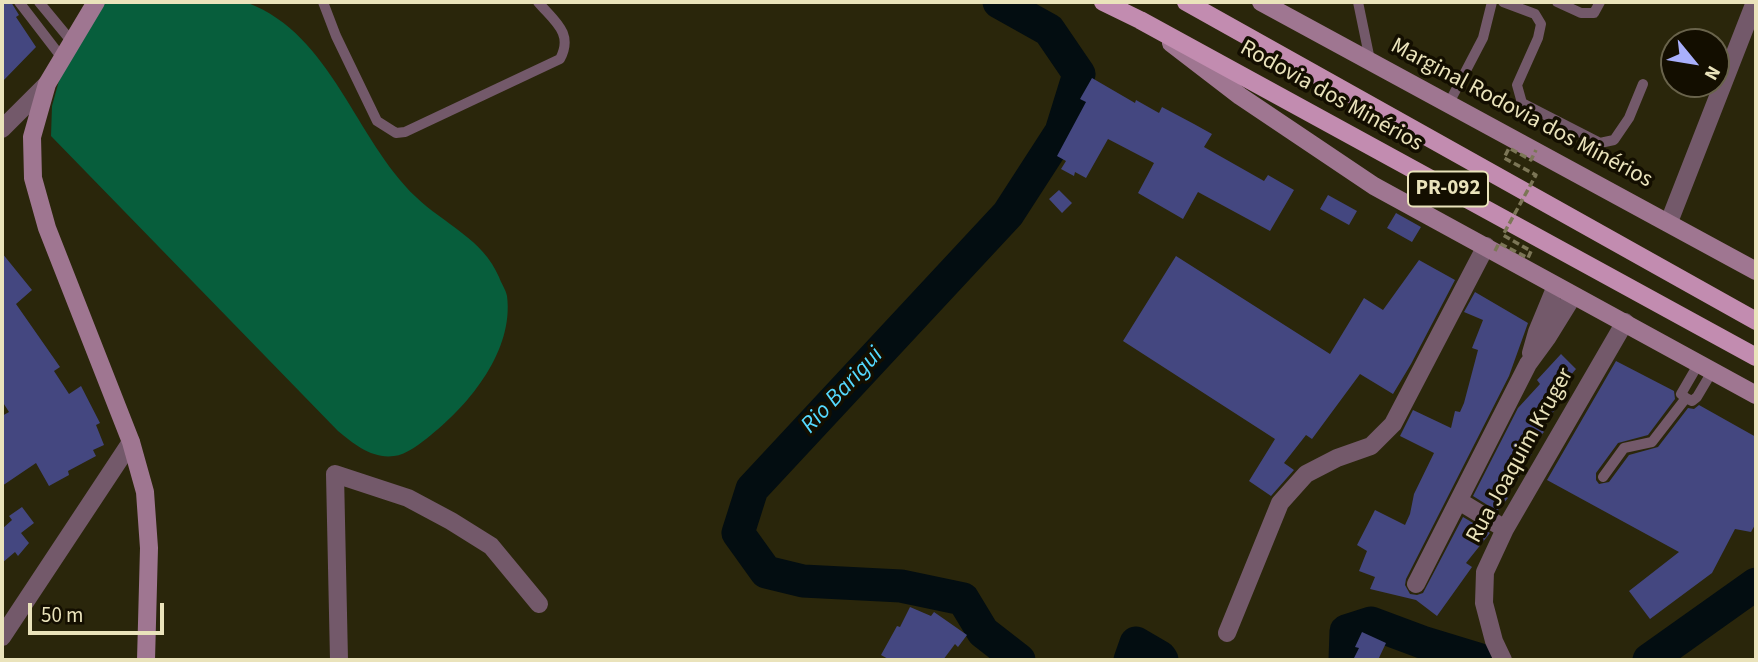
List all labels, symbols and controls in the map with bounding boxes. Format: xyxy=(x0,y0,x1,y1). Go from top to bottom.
north arrow xyxy=(1660,28,1730,98)
street label: Marginal Rodovia dos Minérios xyxy=(1385,33,1657,195)
street label: Rodovia dos Minérios xyxy=(1235,35,1427,159)
text: N xyxy=(1697,61,1727,85)
road number: PR-092 xyxy=(1408,172,1488,206)
water label: Rio Barigui xyxy=(796,342,890,440)
street label: Rua Joaquim Kruger xyxy=(1462,364,1580,548)
scale bar xyxy=(32,588,168,632)
text: 50 m xyxy=(41,600,83,630)

